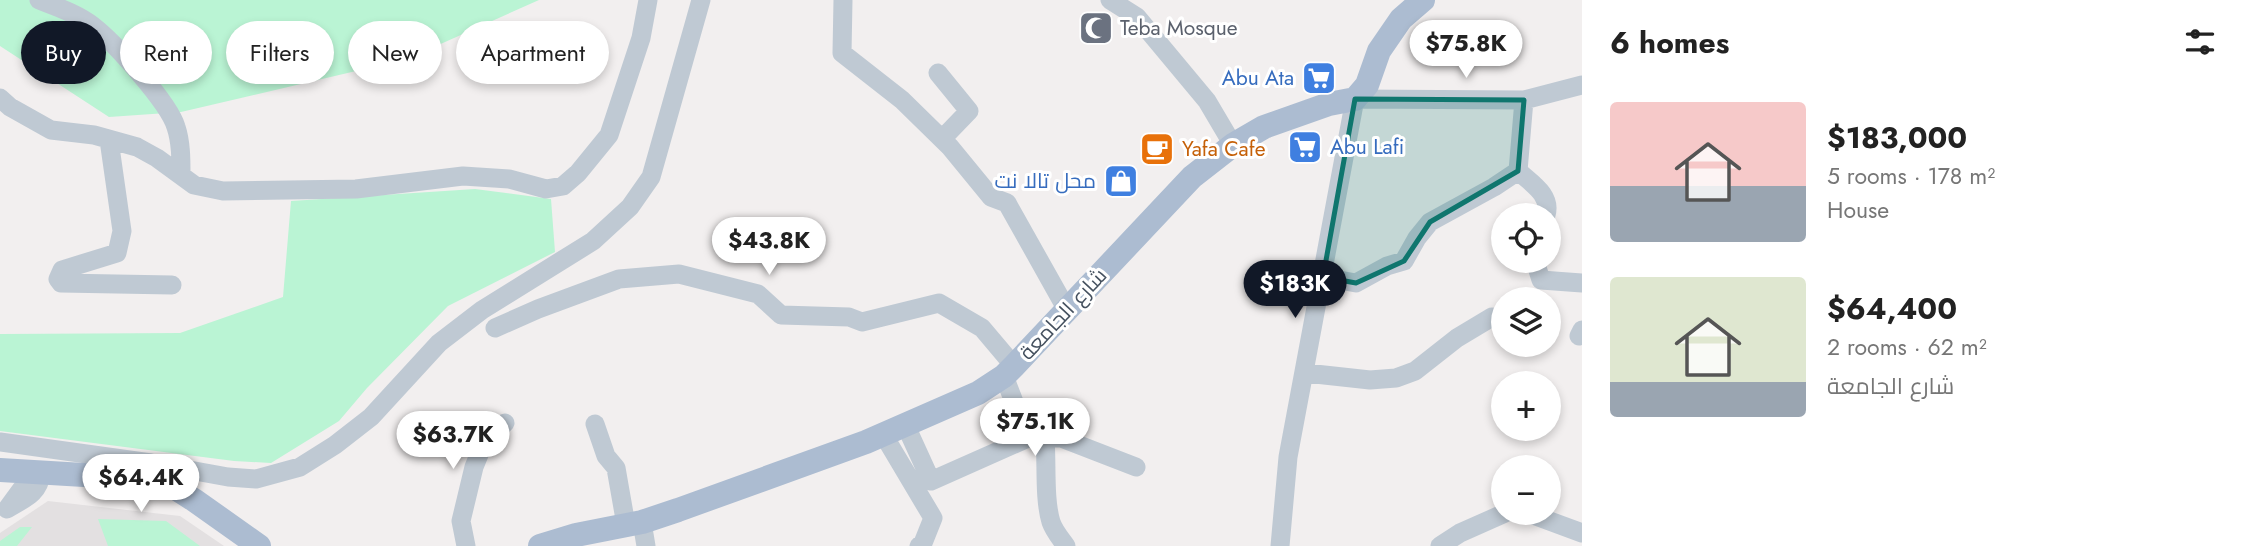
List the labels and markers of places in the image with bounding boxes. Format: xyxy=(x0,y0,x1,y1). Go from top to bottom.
mosque icon: Teba Mosque xyxy=(1077,9,1115,47)
place label: Teba Mosque xyxy=(1120,13,1238,43)
pin: $75.8K xyxy=(1409,20,1523,80)
supermarket icon: Abu Ata xyxy=(1300,59,1338,97)
place label: Abu Ata xyxy=(1222,63,1294,93)
supermarket icon: Abu Lafi xyxy=(1286,128,1324,166)
cafe icon: Yafa Cafe xyxy=(1138,130,1176,168)
place label: Abu Lafi xyxy=(1330,132,1404,162)
place label: Yafa Cafe xyxy=(1182,134,1266,164)
shop icon: محل تالا نت xyxy=(1102,162,1140,200)
place label: محل تالا نت xyxy=(994,166,1096,196)
pin: $43.8K xyxy=(712,218,826,277)
pin: $183K xyxy=(1246,260,1344,320)
pin: $75.1K xyxy=(978,398,1092,458)
pin: $63.7K xyxy=(396,412,510,471)
pin: $64.4K xyxy=(84,454,198,514)

